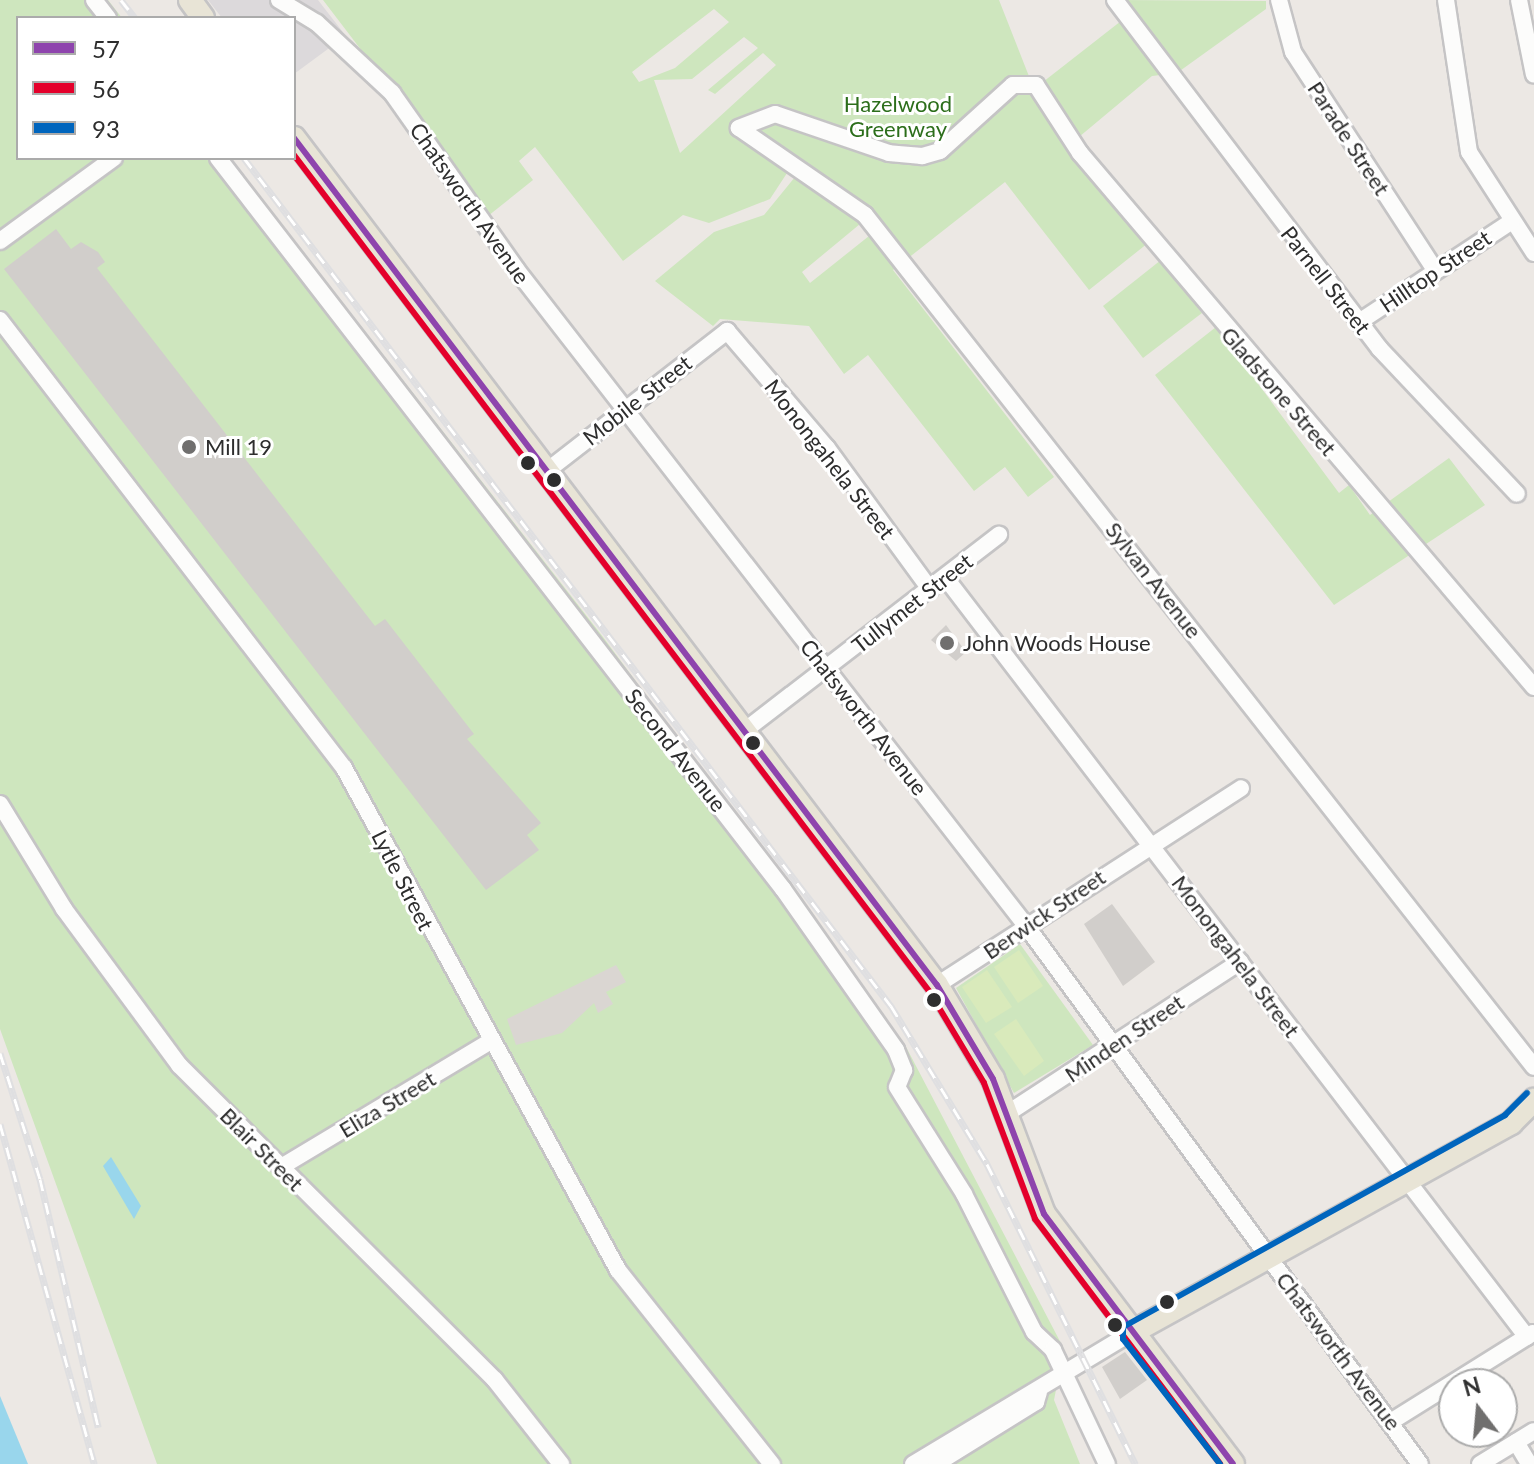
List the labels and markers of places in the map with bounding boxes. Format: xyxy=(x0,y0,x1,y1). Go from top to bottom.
place label: Mill 19 xyxy=(205,434,272,460)
marker: Mill 19 xyxy=(180,438,198,456)
unlabelled marker xyxy=(520,455,536,471)
unlabelled marker xyxy=(546,472,562,488)
place label: John Woods House xyxy=(963,630,1151,656)
marker: John Woods House xyxy=(938,634,956,652)
unlabelled marker xyxy=(745,735,761,751)
unlabelled marker xyxy=(926,992,942,1008)
unlabelled marker xyxy=(1159,1294,1175,1310)
unlabelled marker xyxy=(1107,1317,1123,1333)

